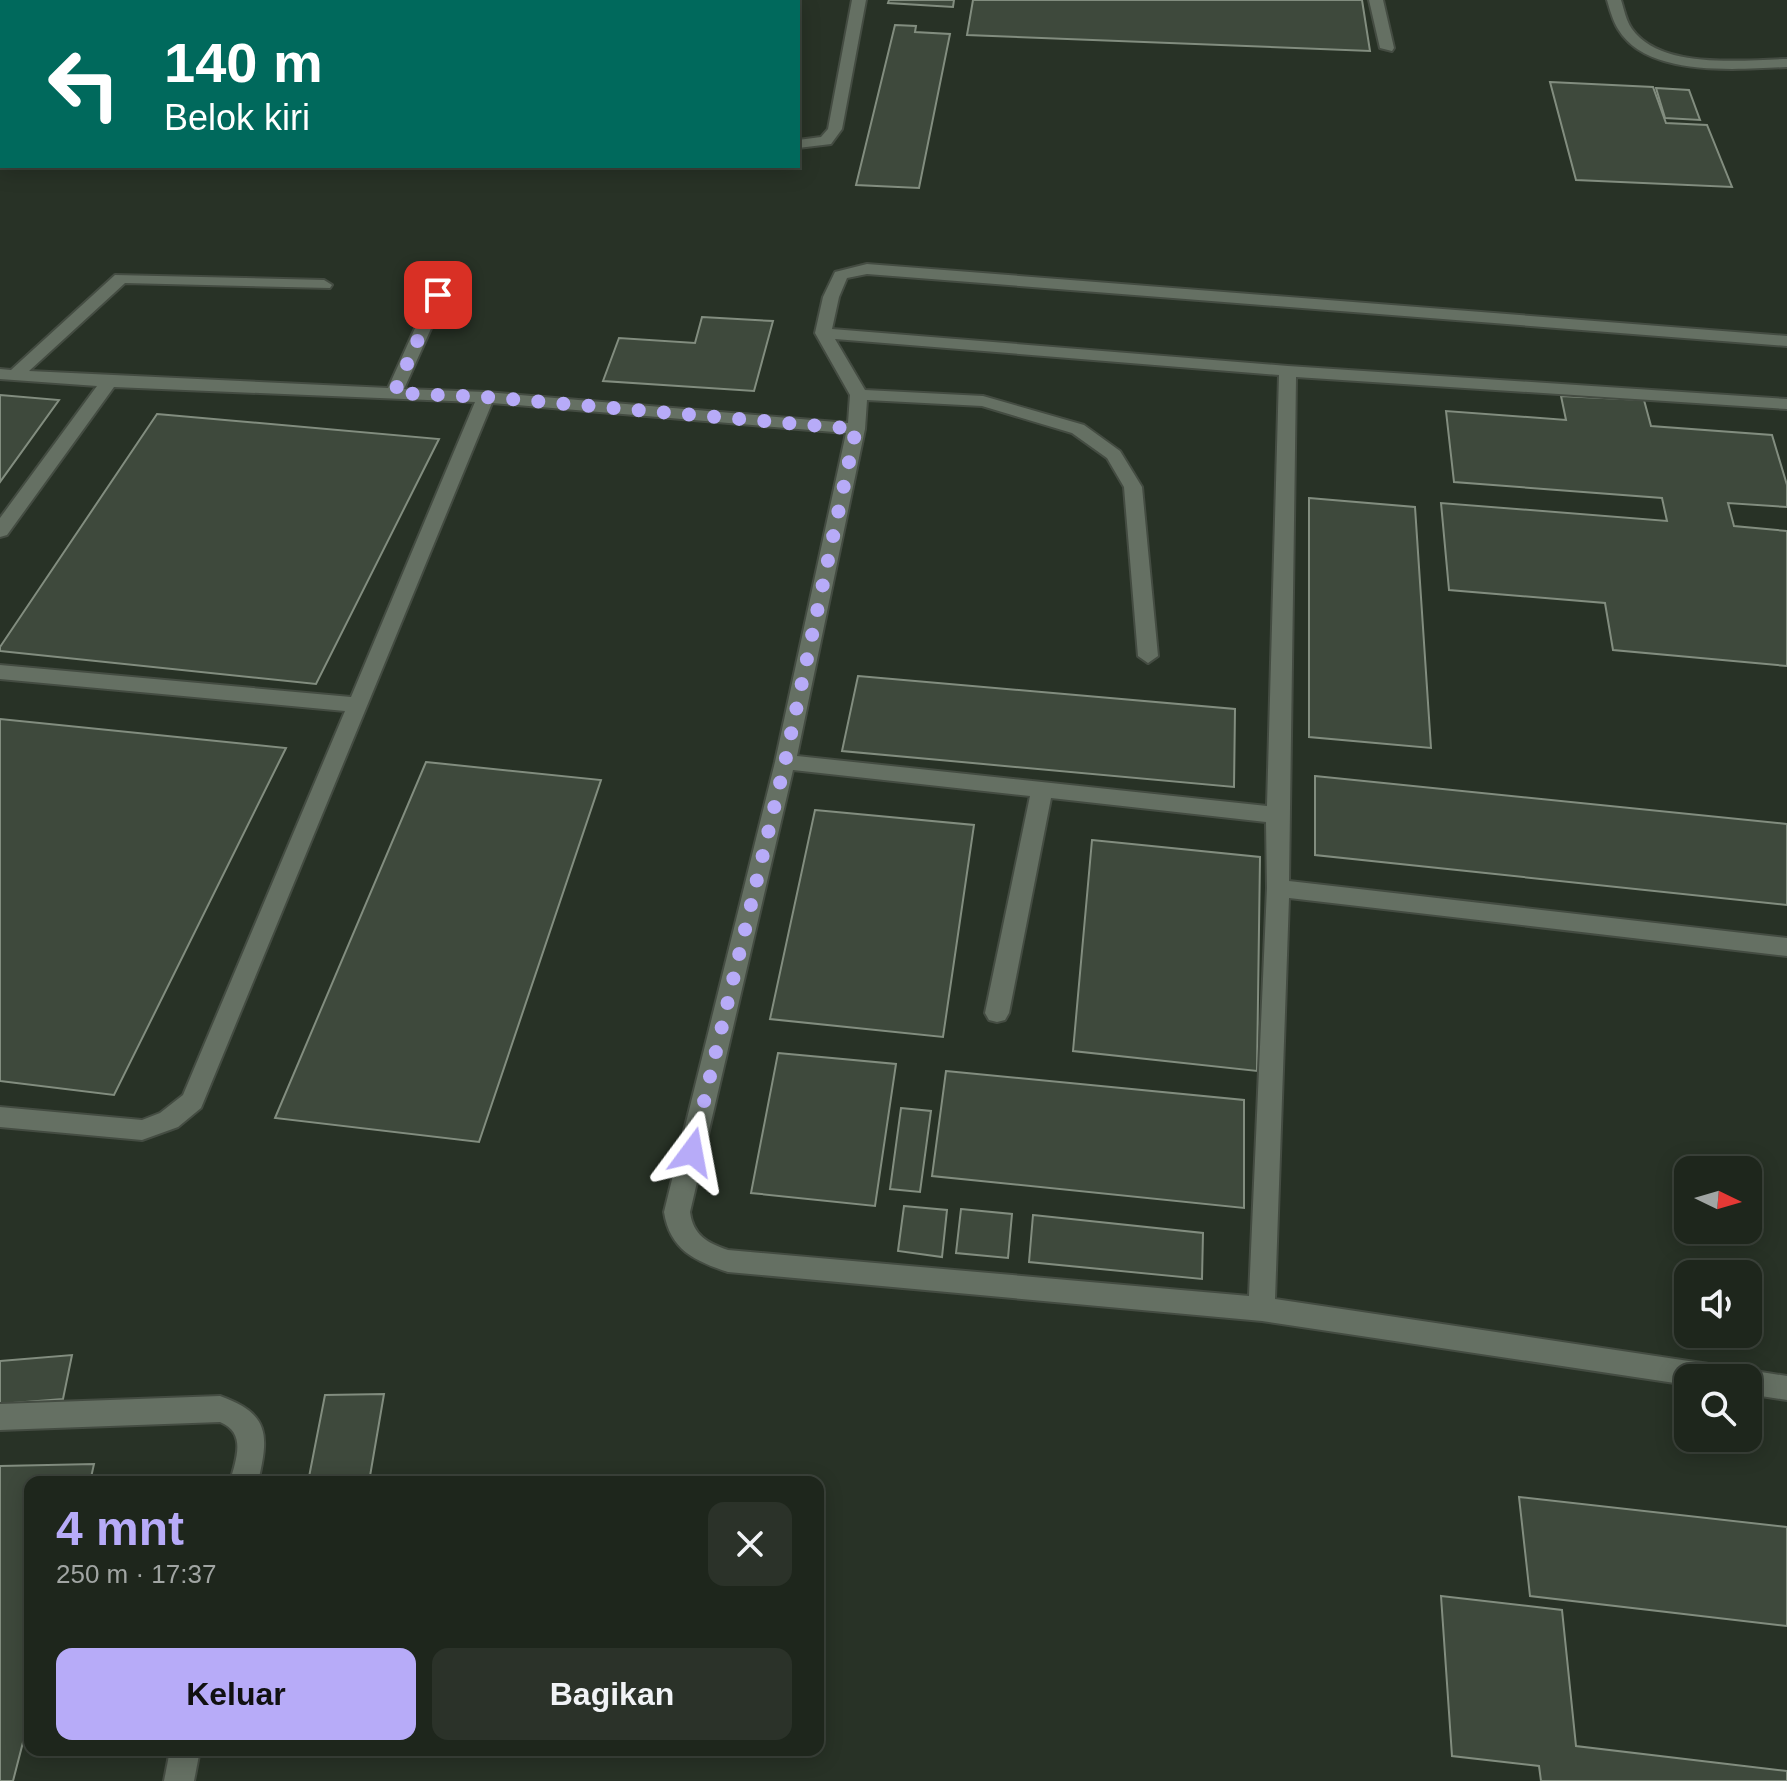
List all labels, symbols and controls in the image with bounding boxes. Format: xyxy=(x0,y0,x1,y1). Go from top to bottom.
text: 140 m xyxy=(164,31,323,94)
icon: left xyxy=(32,32,136,136)
text: Belok kiri xyxy=(164,97,310,138)
pin xyxy=(404,261,472,329)
icon: arrive xyxy=(416,273,460,317)
position arrow xyxy=(650,1110,734,1194)
north arrow xyxy=(1674,1156,1762,1244)
map controls xyxy=(1674,1156,1762,1452)
button: sound xyxy=(1674,1260,1762,1348)
button: search xyxy=(1674,1364,1762,1452)
text: 4 mnt xyxy=(56,1502,184,1555)
button: close xyxy=(708,1502,792,1586)
text: 250 m · 17:37 xyxy=(56,1559,216,1589)
button: Keluar xyxy=(56,1648,416,1740)
button: Bagikan xyxy=(432,1648,792,1740)

